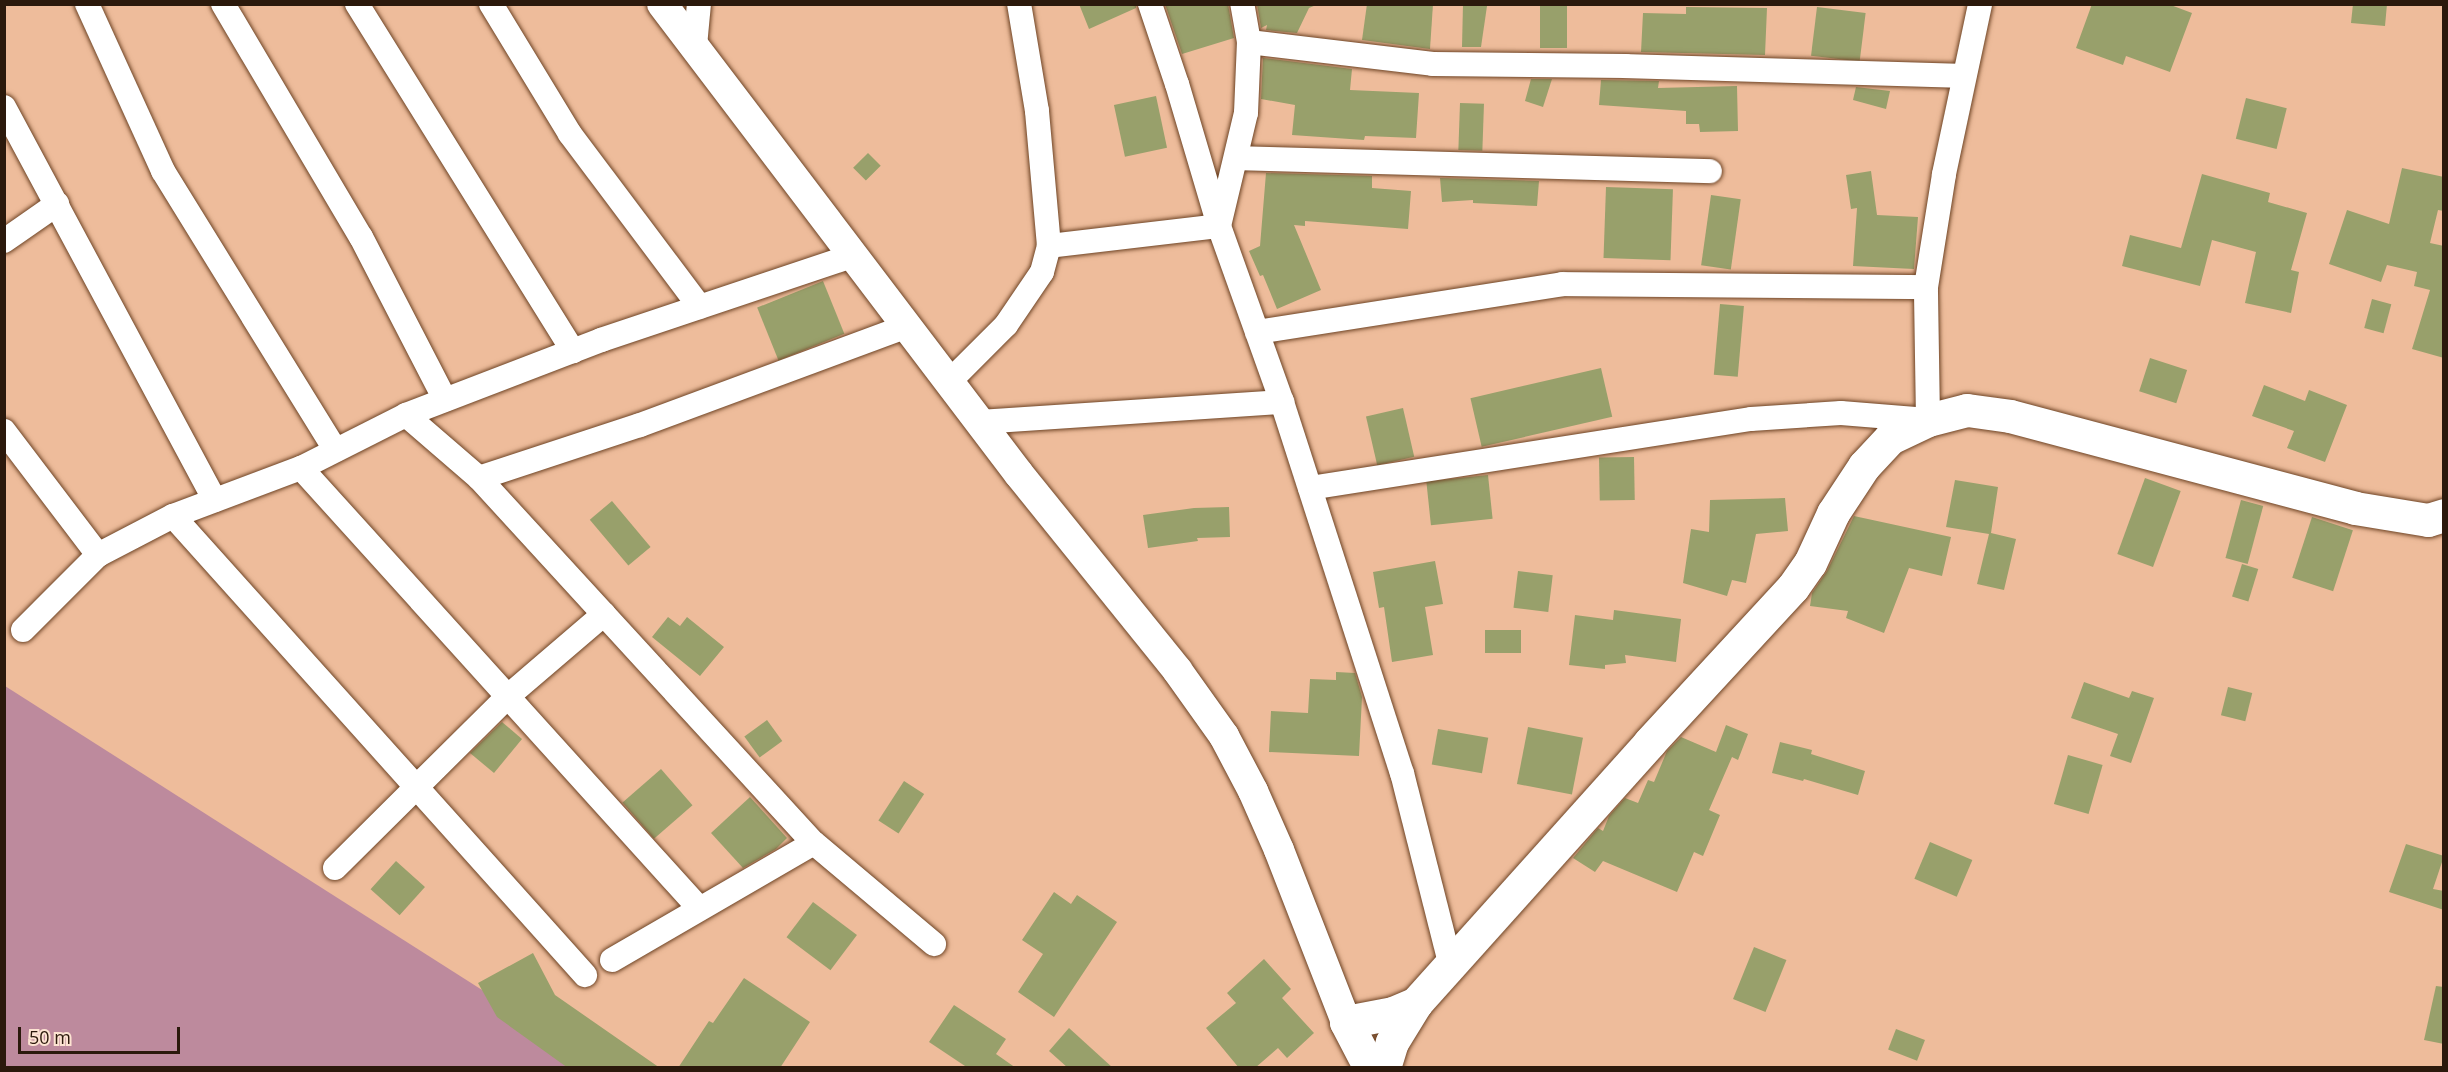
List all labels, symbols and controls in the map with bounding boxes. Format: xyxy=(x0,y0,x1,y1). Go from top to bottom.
scale bar xyxy=(21,1015,183,1053)
text: 50 m xyxy=(29,1025,71,1049)

